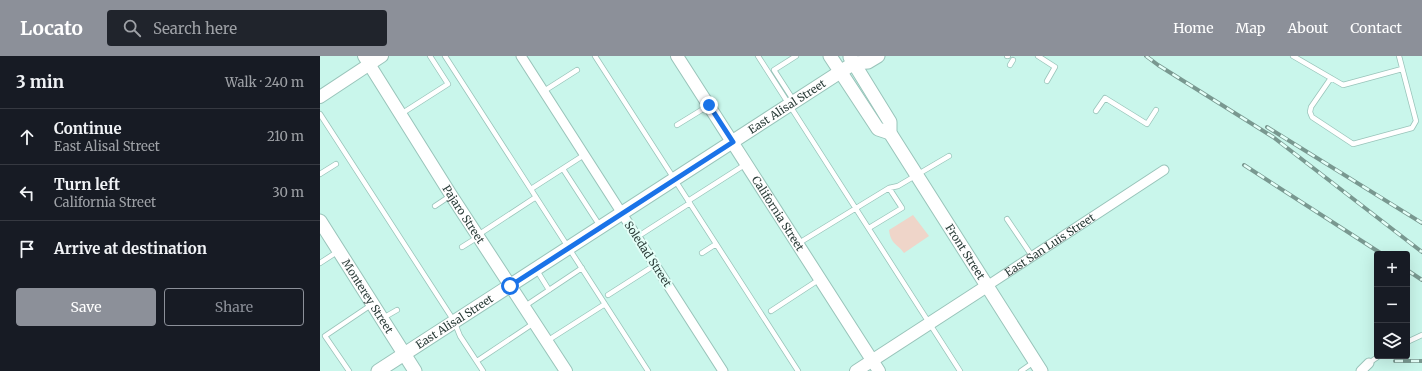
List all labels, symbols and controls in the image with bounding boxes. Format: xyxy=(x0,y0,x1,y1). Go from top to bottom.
search box xyxy=(107,10,387,46)
text: Locato xyxy=(20,16,83,40)
icon: search xyxy=(121,17,143,39)
text: Search here xyxy=(153,19,237,38)
text: Home xyxy=(1173,19,1214,37)
text: Map xyxy=(1236,19,1265,37)
text: About xyxy=(1287,19,1328,37)
text: Contact xyxy=(1350,19,1402,37)
text: 3 min xyxy=(16,71,64,93)
text: Walk · 240 m xyxy=(225,74,304,91)
street label: East Alisal Street xyxy=(745,76,829,137)
route end xyxy=(700,96,718,114)
text: Continue xyxy=(54,119,122,138)
icon: ahead xyxy=(16,126,38,148)
text: 210 m xyxy=(267,128,304,145)
text: East Alisal Street xyxy=(54,138,160,155)
street label: California Street xyxy=(749,173,808,254)
text: Turn left xyxy=(54,175,120,194)
icon: left xyxy=(16,182,38,204)
street label: Pajaro Street xyxy=(439,182,488,247)
text: 30 m xyxy=(272,184,304,201)
text: California Street xyxy=(54,194,156,211)
street label: East San Luis Street xyxy=(1002,210,1098,279)
street label: Soledad Street xyxy=(622,218,675,290)
street label: Front Street xyxy=(943,221,989,283)
icon: arrive xyxy=(16,238,38,260)
text: Arrive at destination xyxy=(54,239,207,258)
map controls xyxy=(1374,251,1410,359)
button: + xyxy=(1374,251,1410,287)
street label: Monterey Street xyxy=(339,256,397,336)
route start xyxy=(501,277,519,295)
button: − xyxy=(1374,287,1410,323)
button: Save xyxy=(16,288,156,326)
button: Share xyxy=(164,288,304,326)
street label: East Alisal Street xyxy=(413,291,496,352)
button: layers xyxy=(1374,323,1410,359)

